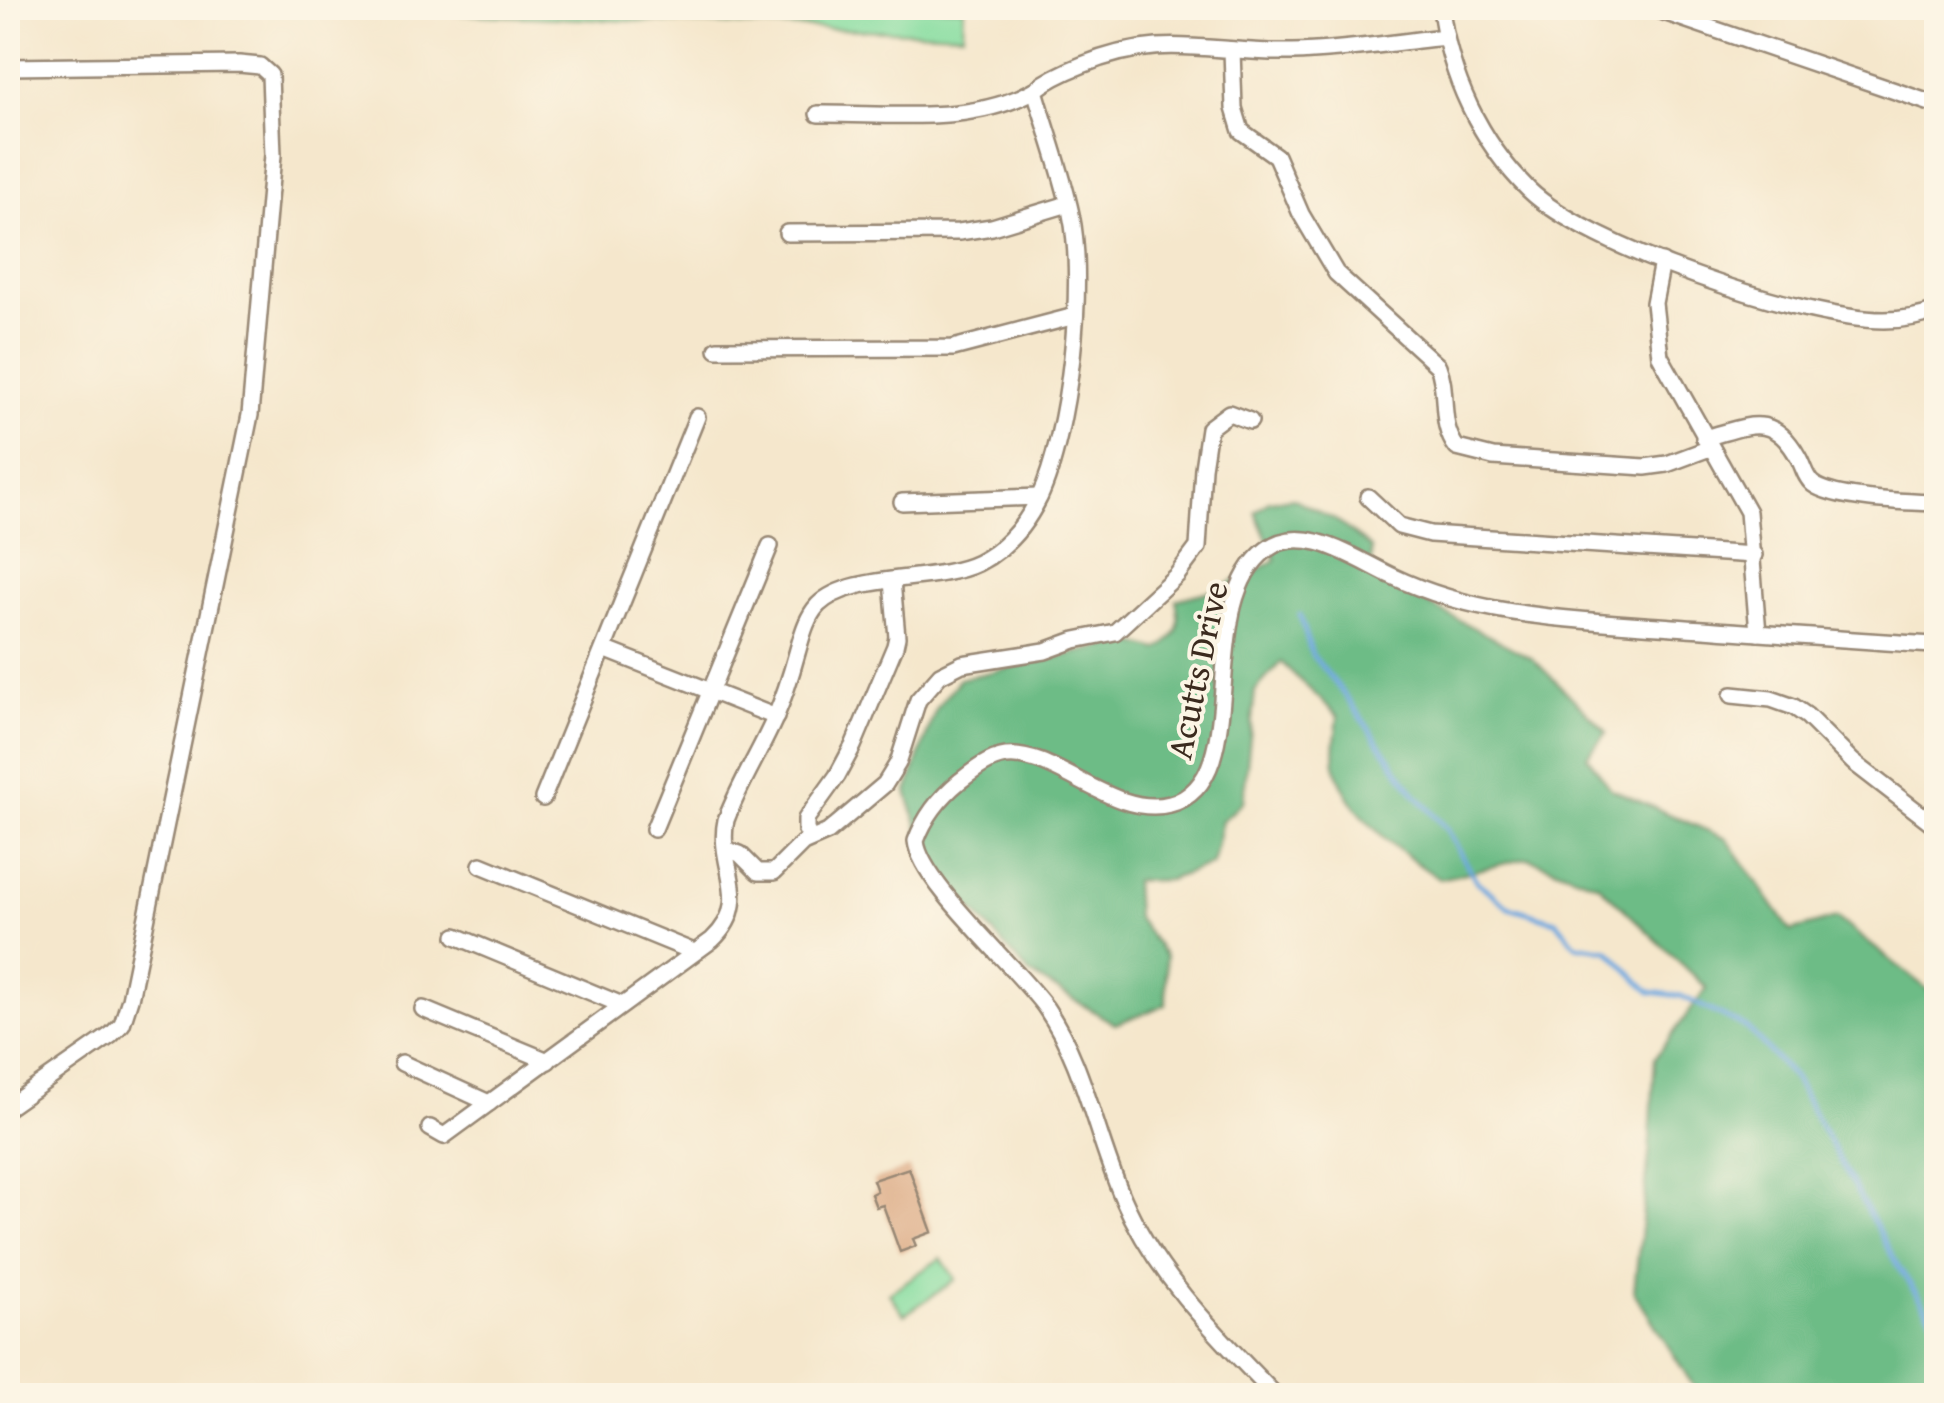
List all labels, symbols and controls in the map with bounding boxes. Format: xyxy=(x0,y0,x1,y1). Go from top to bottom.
street label: Acutts Drive xyxy=(1153,576,1241,764)

